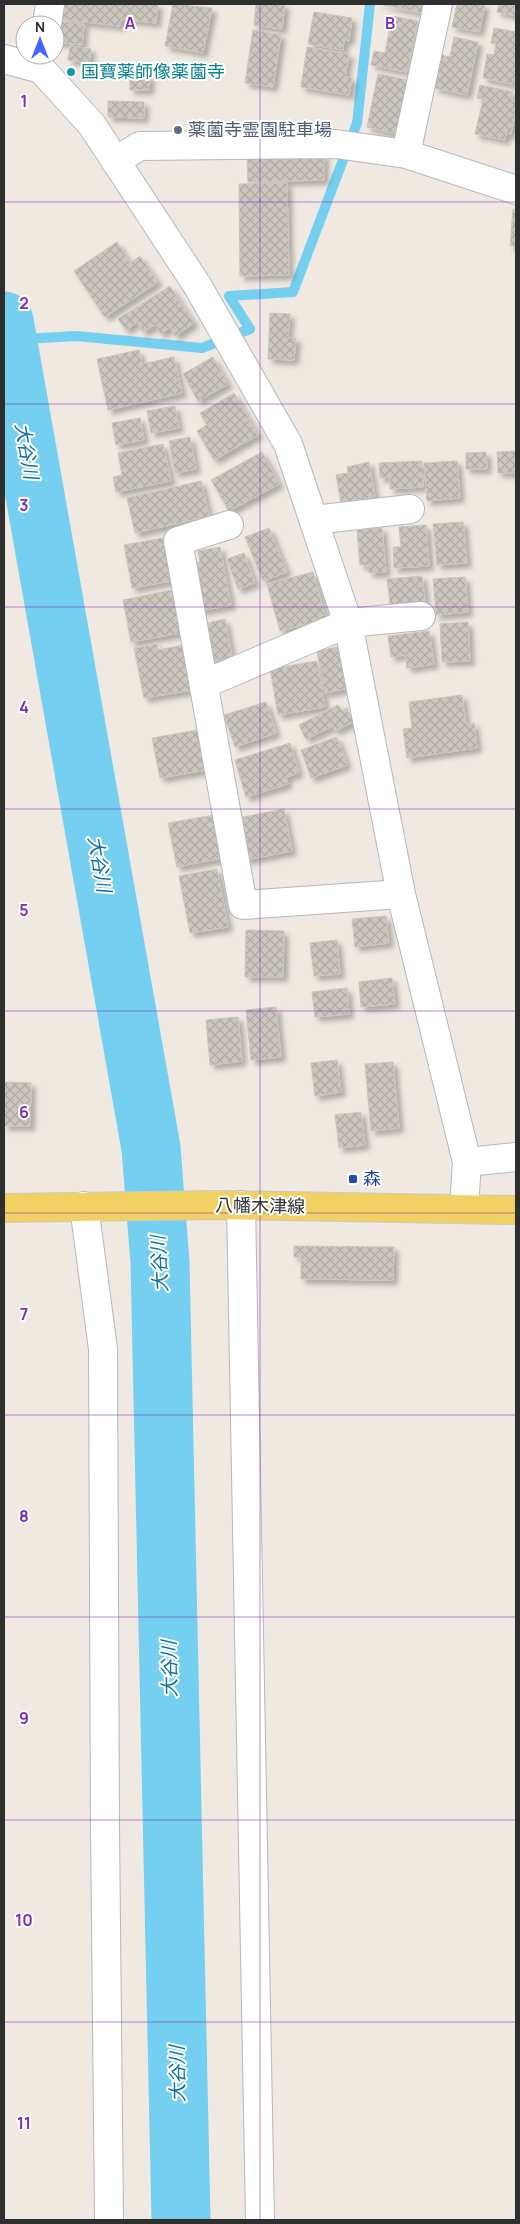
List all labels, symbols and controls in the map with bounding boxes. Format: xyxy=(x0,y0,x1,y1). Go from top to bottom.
text: A xyxy=(125,12,136,34)
text: B xyxy=(385,12,395,34)
north arrow xyxy=(15,15,65,65)
text: N xyxy=(35,17,45,36)
place label: 国寶薬師像薬薗寺 xyxy=(81,59,225,83)
marker: 国寶薬師像薬薗寺 xyxy=(65,66,77,78)
text: 1 xyxy=(20,90,28,112)
place label: 薬薗寺霊園駐車場 xyxy=(188,117,332,141)
marker: 薬薗寺霊園駐車場 xyxy=(172,124,184,136)
text: 2 xyxy=(19,292,29,314)
water label: 大谷川 xyxy=(9,421,45,483)
text: 3 xyxy=(19,494,29,516)
text: 4 xyxy=(19,696,29,718)
water label: 大谷川 xyxy=(82,834,118,896)
text: 5 xyxy=(19,899,29,921)
text: 6 xyxy=(19,1101,29,1123)
place label: 森 xyxy=(363,1166,381,1190)
marker: 森 xyxy=(347,1173,359,1185)
street label: 八幡木津線 xyxy=(215,1192,305,1218)
water label: 大谷川 xyxy=(144,1233,173,1293)
text: 7 xyxy=(20,1303,28,1325)
text: 8 xyxy=(19,1505,29,1527)
water label: 大谷川 xyxy=(155,1638,182,1698)
text: 9 xyxy=(19,1707,29,1729)
text: 10 xyxy=(15,1909,33,1931)
water label: 大谷川 xyxy=(163,2043,190,2103)
text: 11 xyxy=(17,2112,31,2134)

